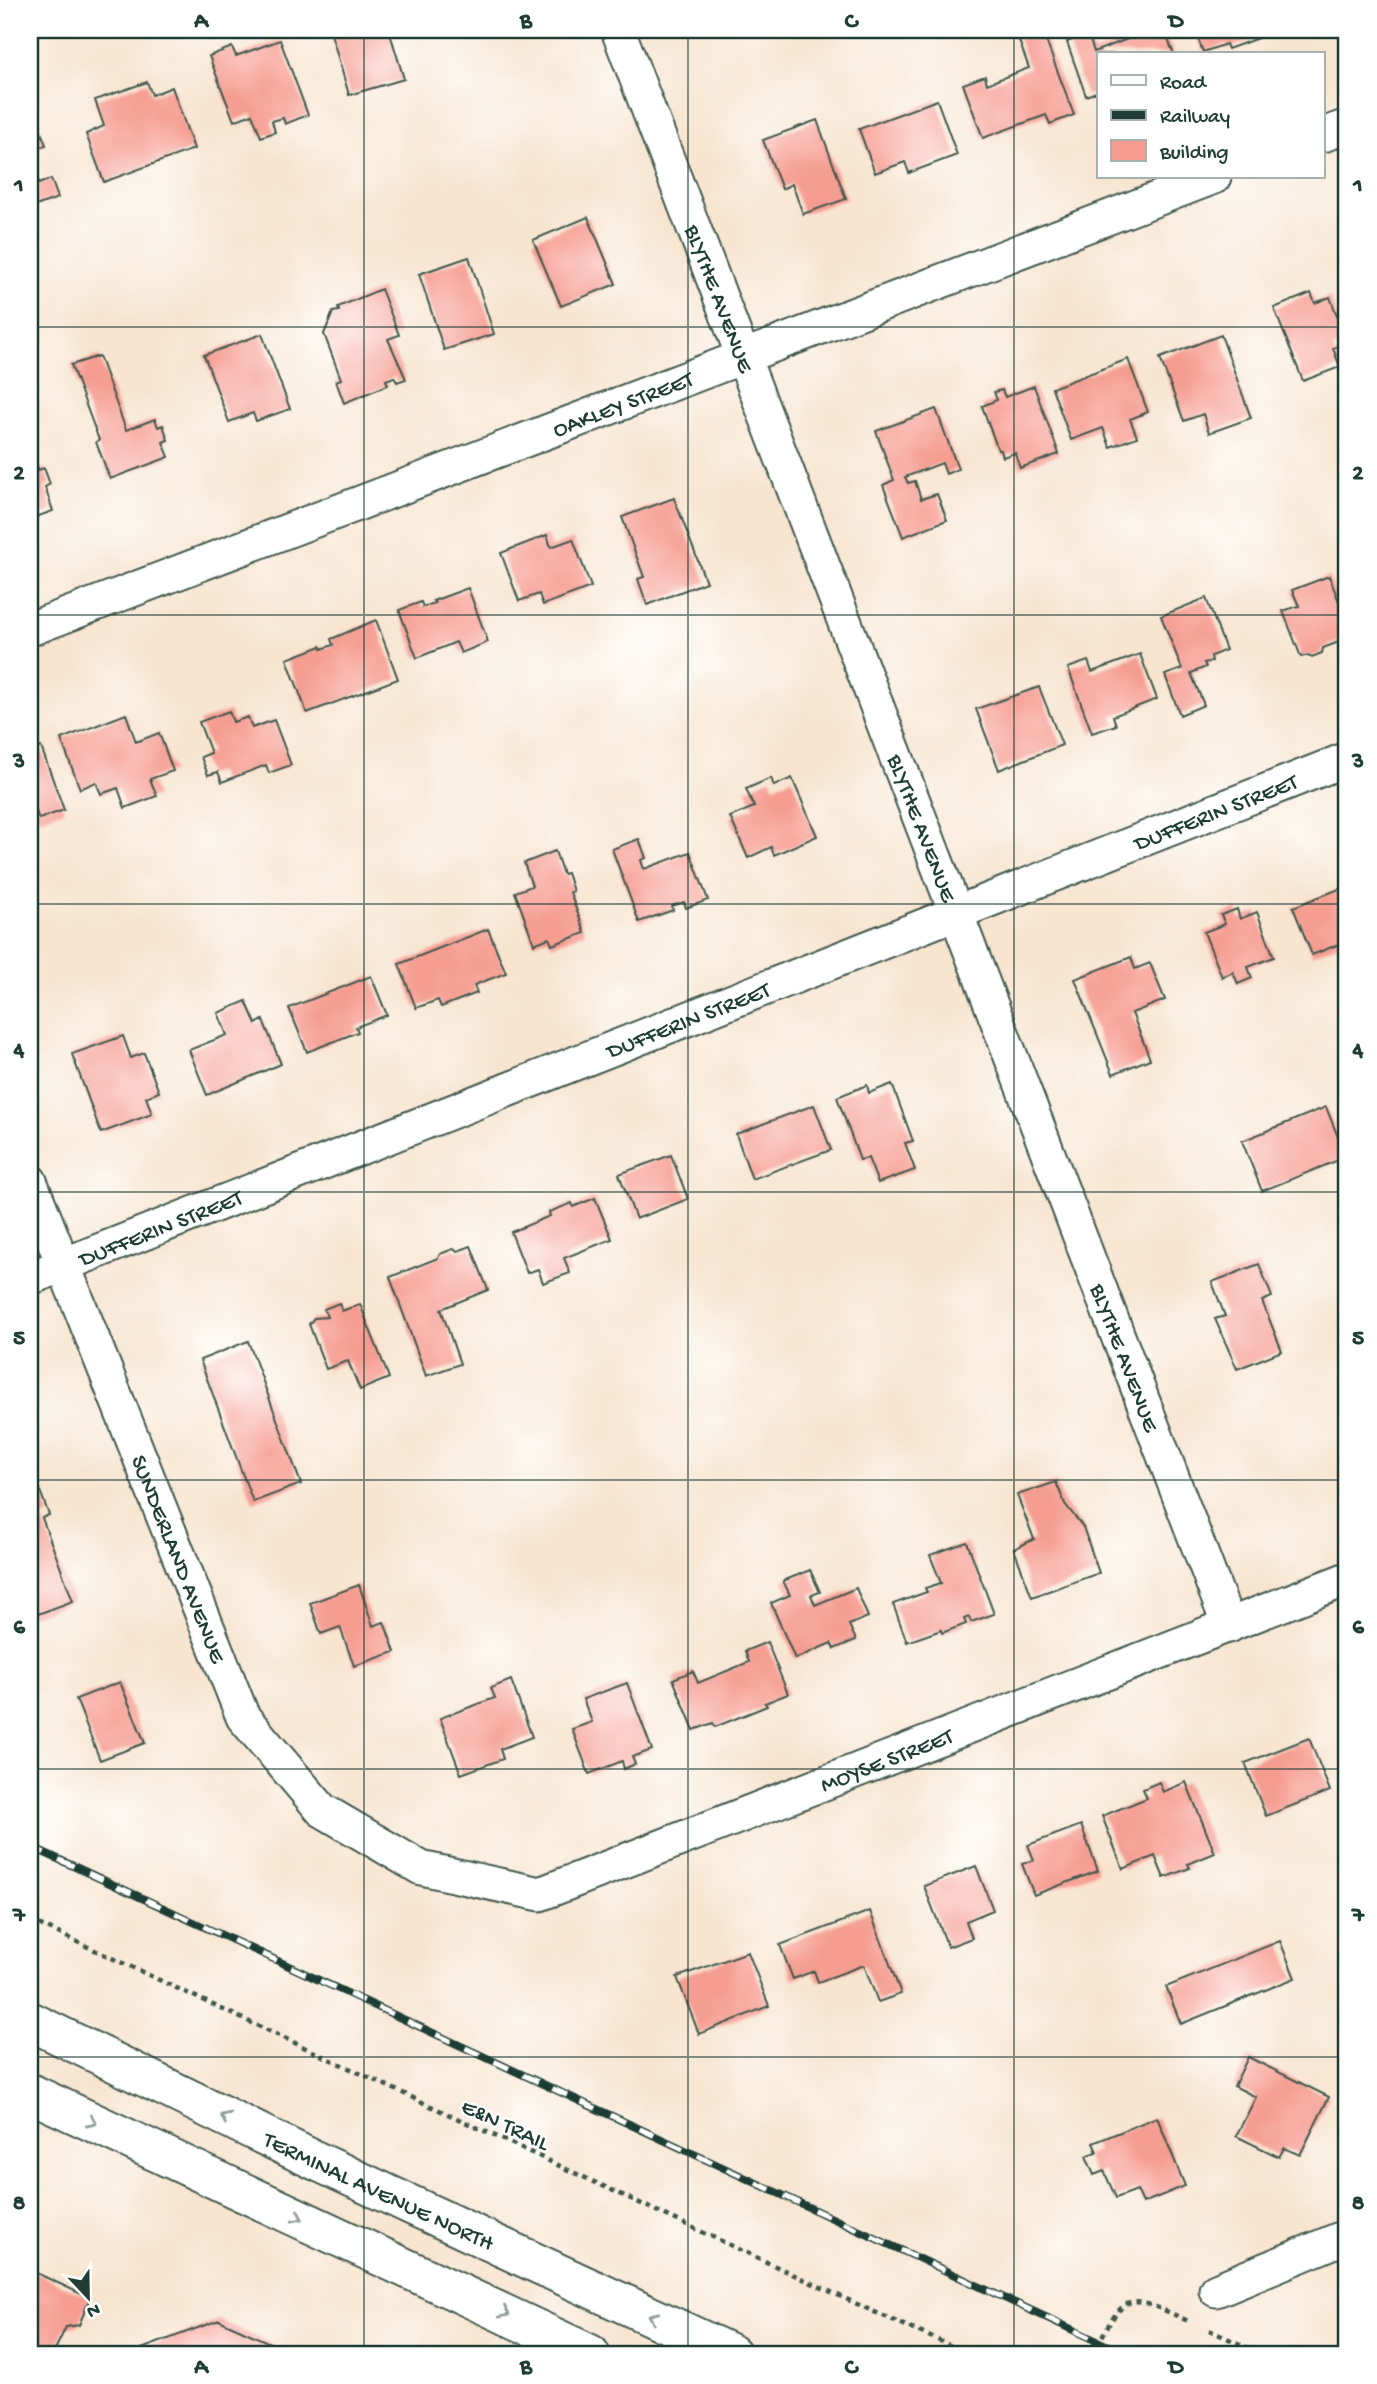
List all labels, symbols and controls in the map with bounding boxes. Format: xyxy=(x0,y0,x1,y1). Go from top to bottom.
text: A xyxy=(193,9,209,36)
text: B xyxy=(519,9,533,36)
text: C xyxy=(845,9,860,36)
text: D xyxy=(1167,9,1185,36)
legend xyxy=(1097,52,1324,178)
text: Road xyxy=(1160,72,1208,97)
text: Railway xyxy=(1160,106,1230,131)
text: Building xyxy=(1159,142,1229,167)
text: 1 xyxy=(13,173,24,200)
text: 1 xyxy=(1352,173,1363,200)
street label: BLYTHE AVENUE xyxy=(676,221,758,379)
street label: OAKLEY STREET xyxy=(550,367,699,445)
text: 2 xyxy=(13,461,25,488)
text: 2 xyxy=(1352,461,1364,488)
text: 3 xyxy=(12,749,25,776)
text: 3 xyxy=(1351,749,1364,776)
street label: BLYTHE AVENUE xyxy=(879,750,961,908)
street label: DUFFERIN STREET xyxy=(1129,769,1303,859)
street label: DUFFERIN STREET xyxy=(602,977,776,1067)
text: 4 xyxy=(13,1038,25,1065)
text: 4 xyxy=(1352,1038,1364,1065)
street label: DUFFERIN STREET xyxy=(74,1185,248,1275)
street label: BLYTHE AVENUE xyxy=(1082,1280,1164,1438)
text: 5 xyxy=(13,1326,25,1353)
text: 5 xyxy=(1352,1326,1364,1353)
street label: SUNDERLAND AVENUE xyxy=(123,1452,231,1669)
text: 6 xyxy=(13,1615,26,1642)
text: 6 xyxy=(1352,1615,1365,1642)
street label: MOYSE STREET xyxy=(817,1724,959,1800)
text: 7 xyxy=(12,1903,26,1930)
text: 7 xyxy=(1351,1903,1365,1930)
street label: E&N TRAIL xyxy=(456,2094,554,2159)
one-way arrow xyxy=(220,2111,232,2125)
one-way arrow xyxy=(85,2114,97,2128)
street label: TERMINAL AVENUE NORTH xyxy=(257,2127,498,2259)
text: 8 xyxy=(13,2191,26,2218)
text: 8 xyxy=(1352,2191,1365,2218)
one-way arrow xyxy=(291,2209,303,2223)
north arrow xyxy=(52,2262,122,2332)
text: N xyxy=(83,2297,103,2323)
one-way arrow xyxy=(498,2305,510,2319)
one-way arrow xyxy=(648,2312,660,2326)
text: A xyxy=(193,2355,209,2382)
text: B xyxy=(519,2355,533,2382)
text: C xyxy=(845,2355,860,2382)
text: D xyxy=(1167,2355,1185,2382)

